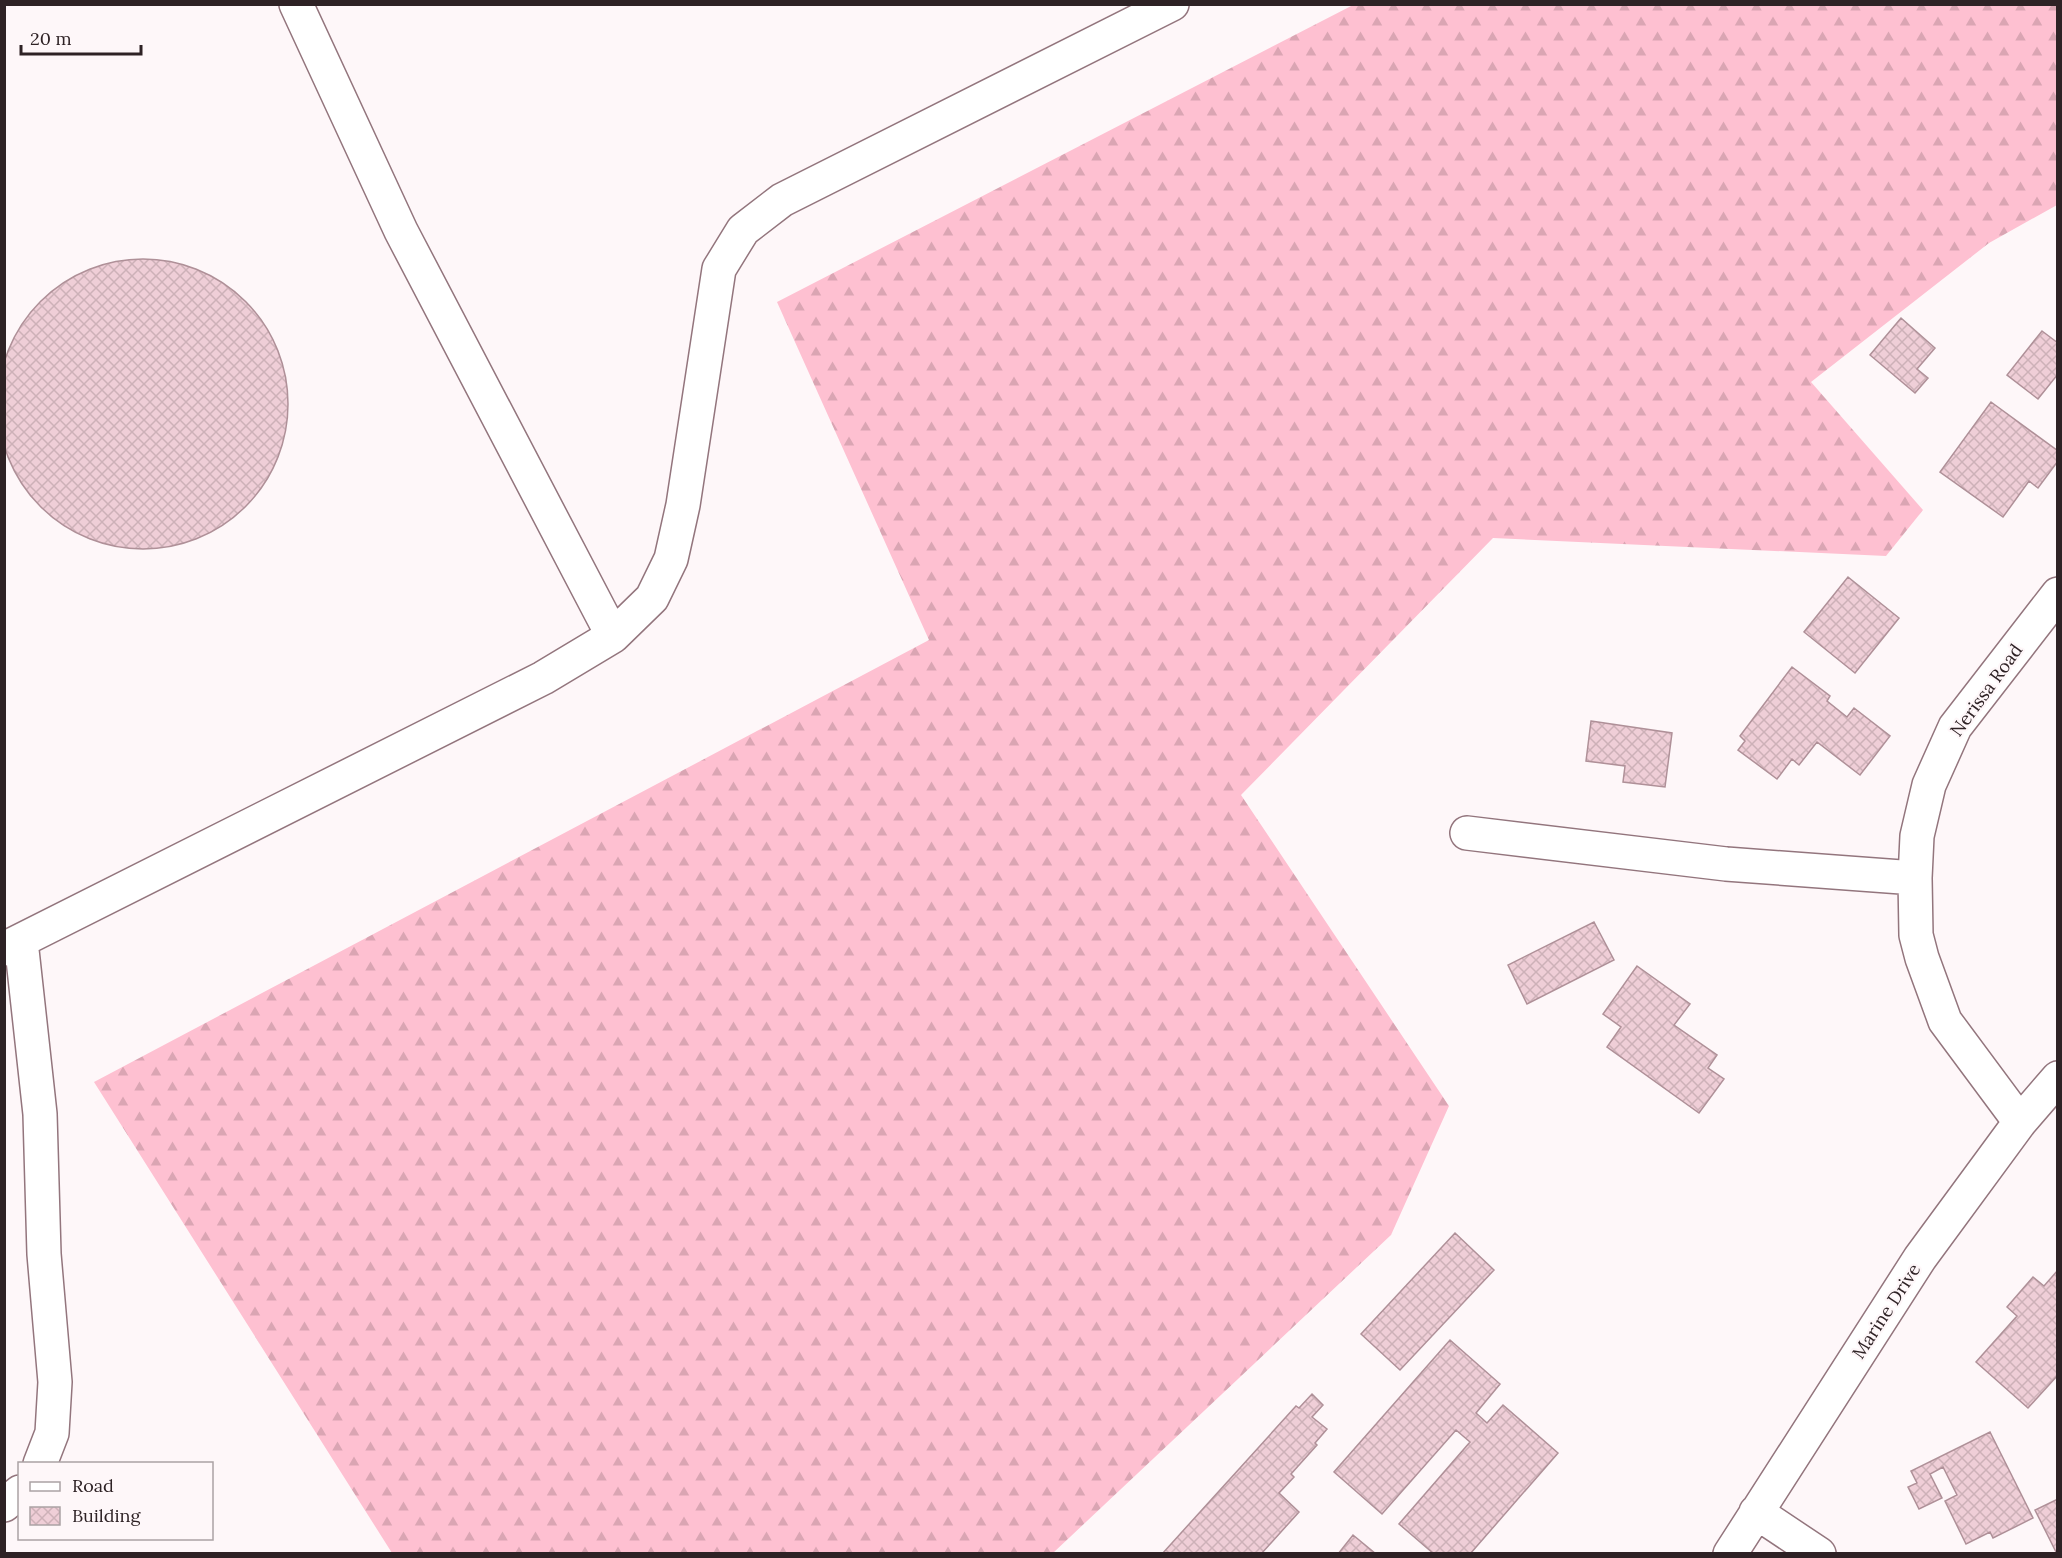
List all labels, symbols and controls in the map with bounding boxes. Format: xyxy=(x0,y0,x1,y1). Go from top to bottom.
scale bar xyxy=(21,18,141,56)
text: 20 m xyxy=(30,27,72,50)
street label: Nerissa Road xyxy=(1945,639,2027,741)
street label: Marine Drive xyxy=(1847,1259,1925,1363)
legend xyxy=(18,1462,213,1540)
text: Road xyxy=(72,1474,114,1497)
text: Building xyxy=(72,1504,142,1527)

